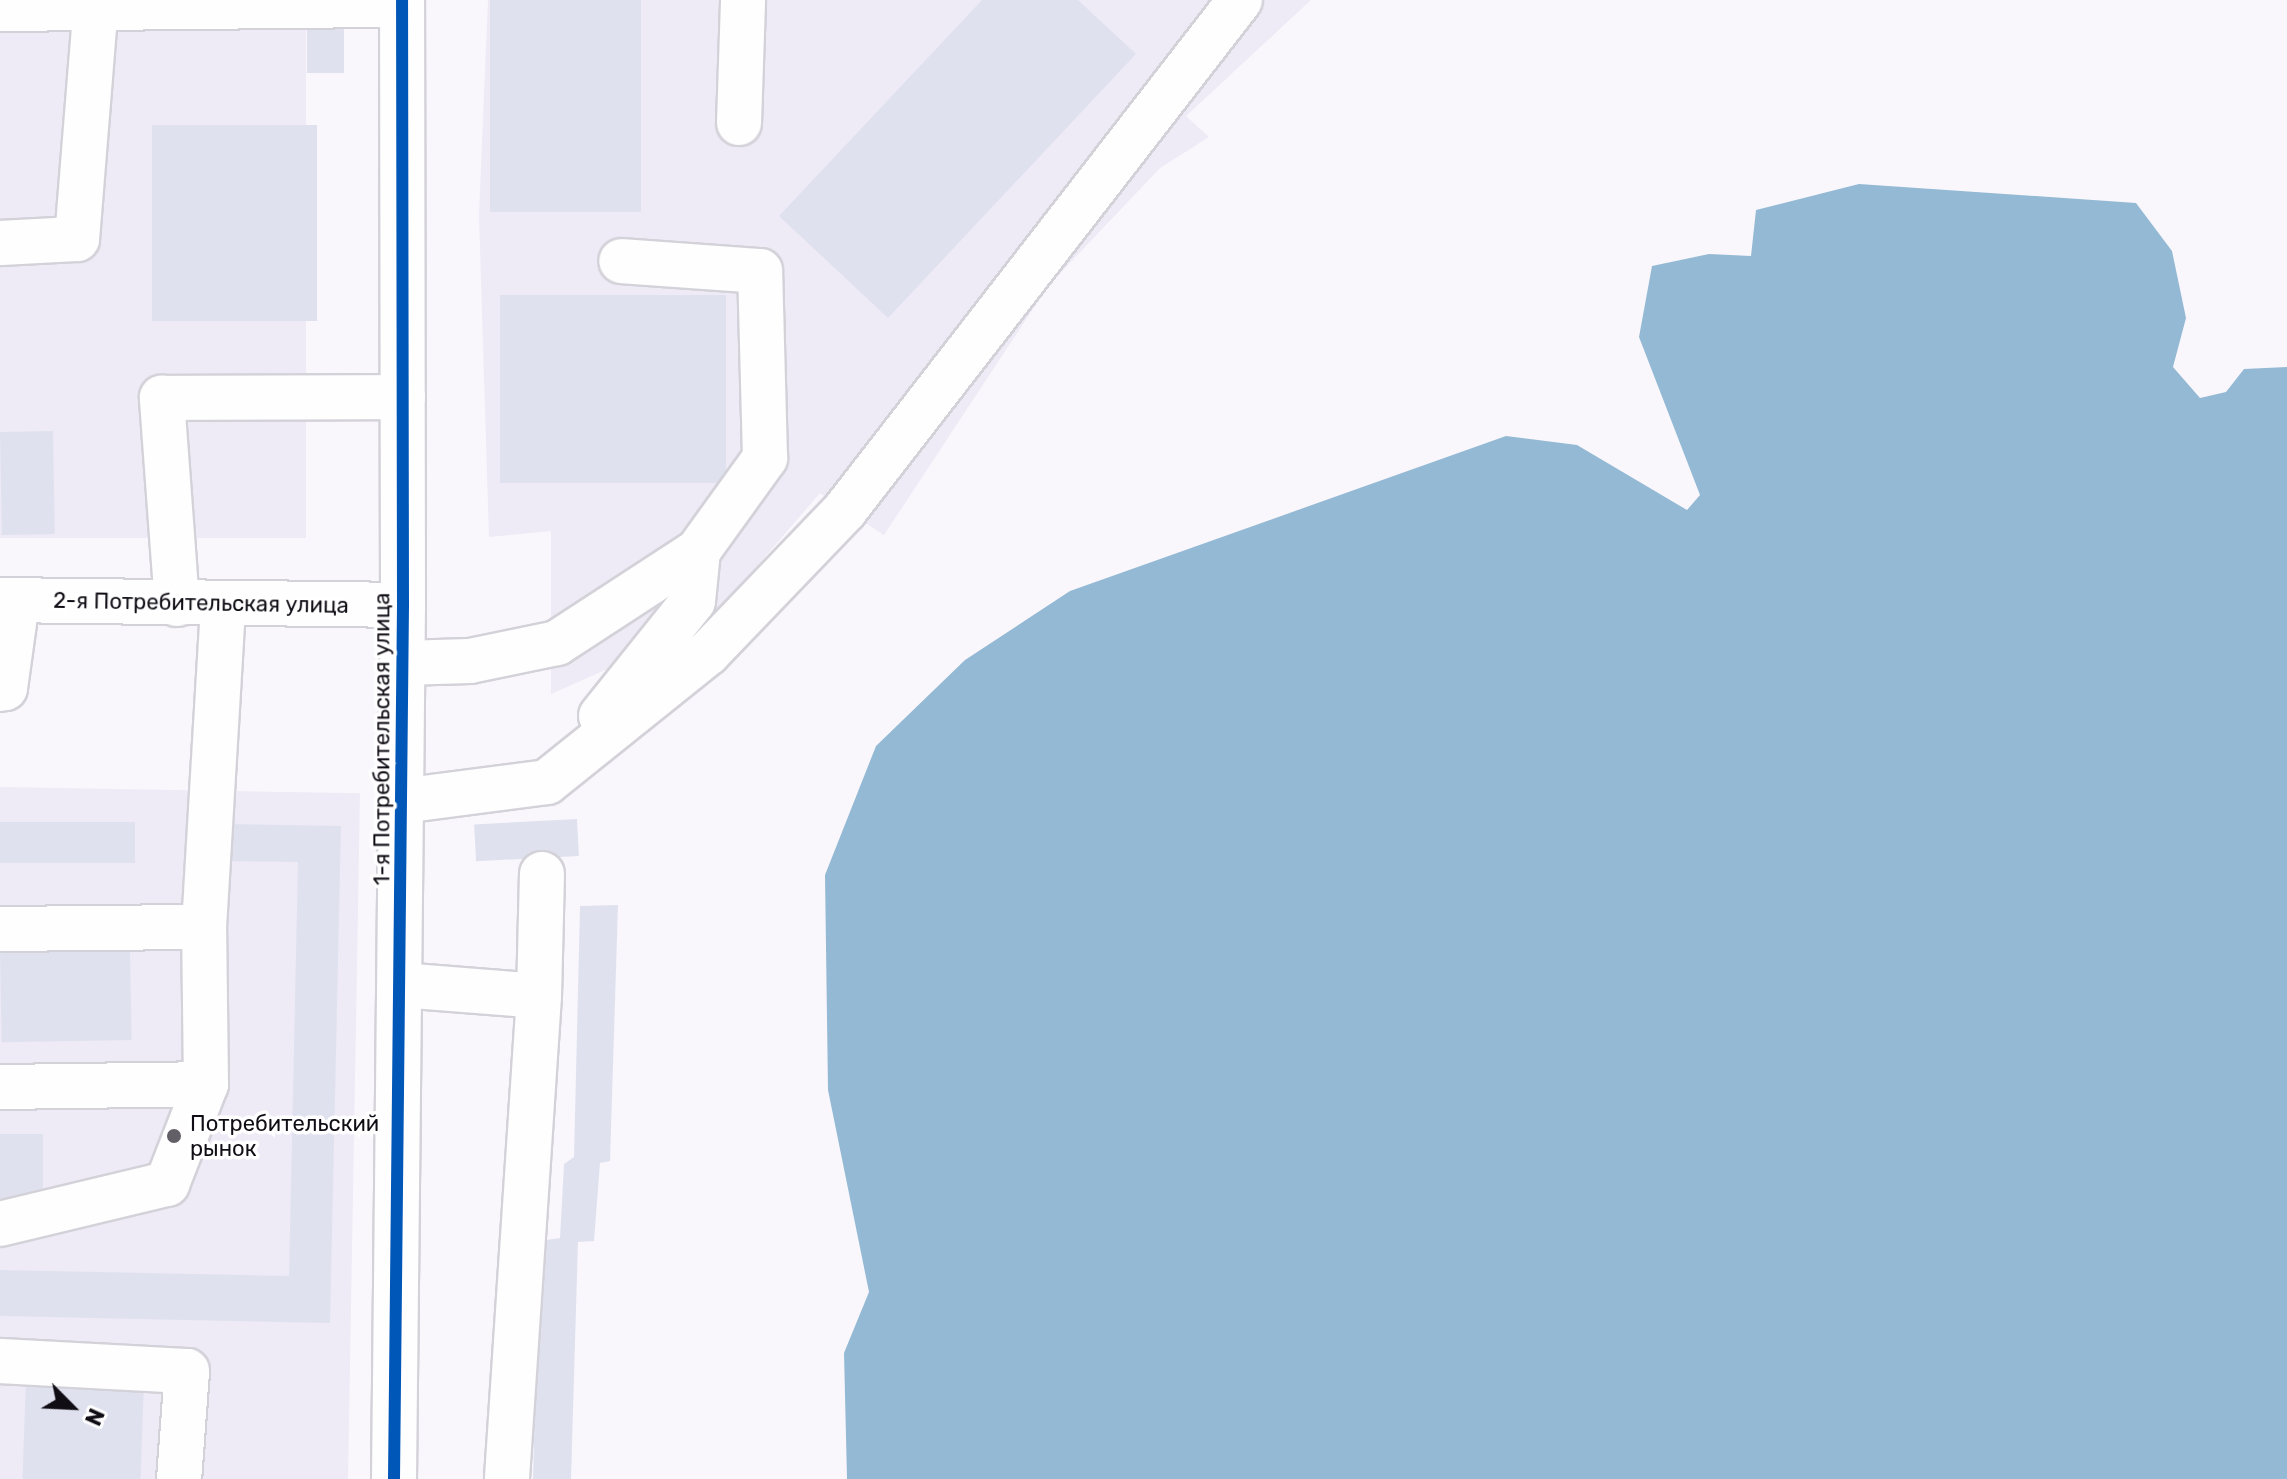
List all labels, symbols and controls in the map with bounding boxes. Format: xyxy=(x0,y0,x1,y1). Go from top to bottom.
street label: 2-я Потребительская улица xyxy=(53,587,349,619)
street label: 1-я Потребительская улица xyxy=(369,593,395,885)
place label: Потребительский рынок xyxy=(190,1110,379,1162)
marker: Потребительский рынок xyxy=(165,1127,183,1145)
north arrow xyxy=(32,1367,112,1447)
text: N xyxy=(79,1404,110,1430)

